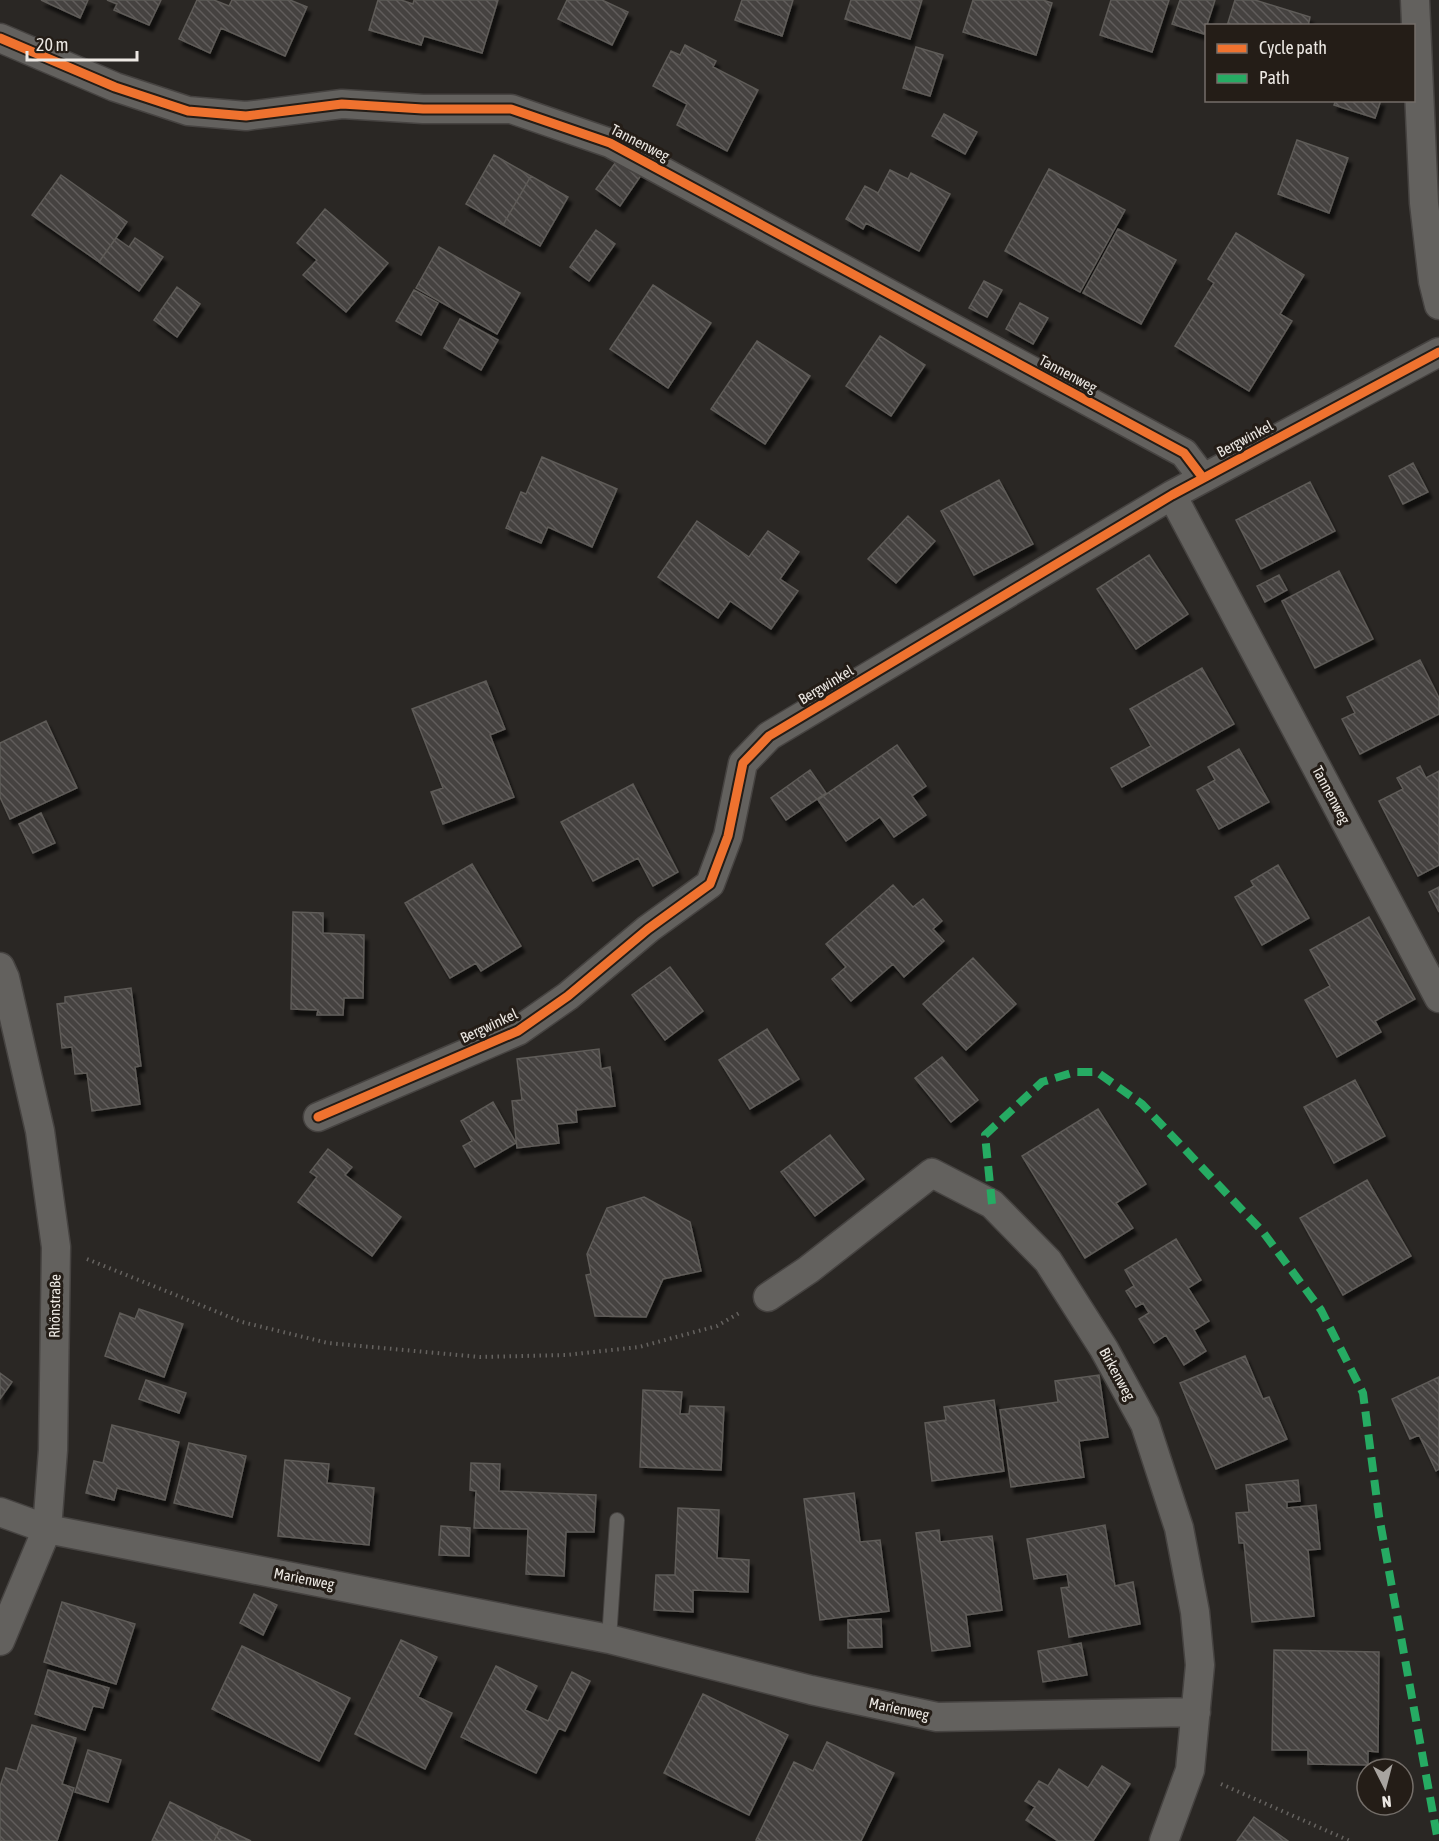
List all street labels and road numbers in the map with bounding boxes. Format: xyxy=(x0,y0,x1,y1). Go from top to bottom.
street label: Tannenweg xyxy=(608,121,673,165)
street label: Tannenweg xyxy=(1036,351,1101,396)
street label: Bergwinkel xyxy=(1214,417,1276,460)
street label: Bergwinkel xyxy=(795,662,856,708)
street label: Tannenweg xyxy=(1309,763,1354,827)
street label: Bergwinkel xyxy=(457,1005,520,1046)
street label: Rhönstraße xyxy=(45,1274,64,1338)
street label: Birkenweg xyxy=(1096,1345,1139,1403)
street label: Marienweg xyxy=(273,1564,336,1593)
street label: Marienweg xyxy=(867,1694,931,1723)

